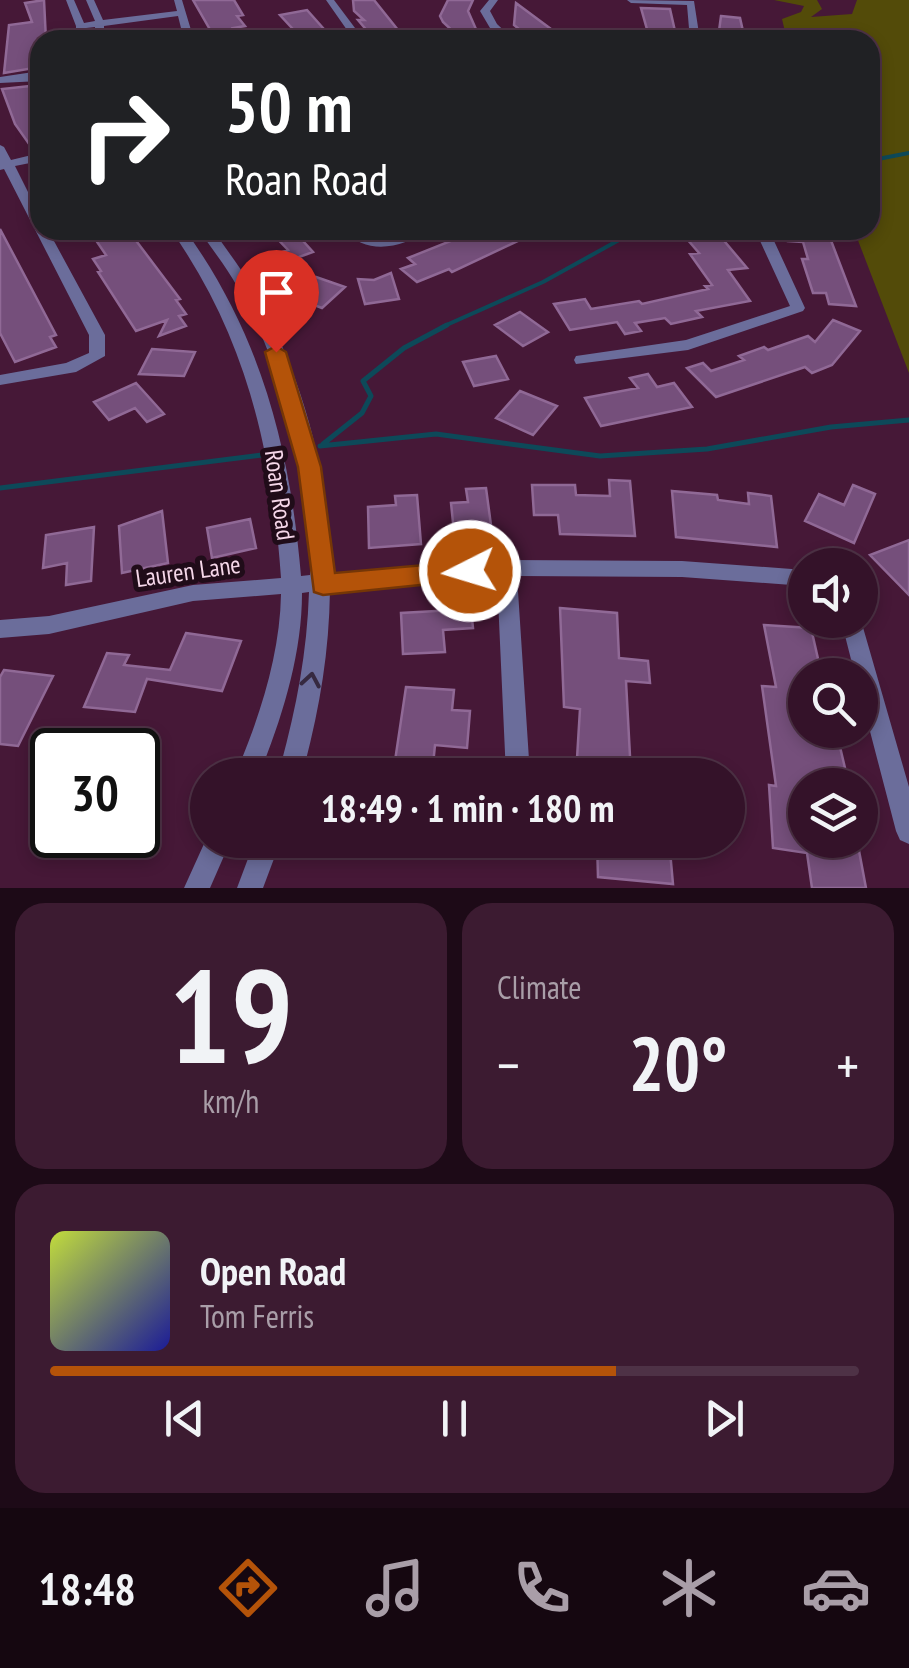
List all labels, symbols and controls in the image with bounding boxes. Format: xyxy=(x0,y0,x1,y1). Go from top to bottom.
text: 50 m xyxy=(225,61,353,151)
icon: right xyxy=(60,70,190,200)
text: Roan Road xyxy=(225,149,388,207)
pin xyxy=(234,250,319,353)
icon: arrive xyxy=(249,265,304,320)
street label: Roan Road xyxy=(258,448,302,542)
position arrow xyxy=(418,519,522,623)
street label: Lauren Lane xyxy=(133,548,243,594)
map controls xyxy=(788,548,878,858)
button: sound xyxy=(788,548,878,638)
button: search xyxy=(788,658,878,748)
one-way arrow xyxy=(300,672,321,688)
speed limit sign: 30 xyxy=(30,728,160,858)
button: layers xyxy=(788,768,878,858)
text: 18:49 · 1 min · 180 m xyxy=(321,783,614,832)
text: 19 xyxy=(169,931,293,1099)
text: Climate xyxy=(497,966,581,1008)
text: 20° xyxy=(628,1015,728,1112)
text: − xyxy=(497,1029,520,1100)
text: + xyxy=(836,1029,859,1100)
text: km/h xyxy=(203,1080,259,1122)
text: Open Road xyxy=(200,1246,346,1295)
text: Tom Ferris xyxy=(200,1295,314,1337)
icon: previous xyxy=(157,1391,212,1446)
icon: pause xyxy=(427,1391,482,1446)
icon: next xyxy=(697,1391,752,1446)
icon: directions xyxy=(213,1553,283,1623)
icon: music xyxy=(360,1553,430,1623)
icon: phone xyxy=(507,1553,577,1623)
icon: climate xyxy=(654,1553,724,1623)
icon: car xyxy=(801,1553,871,1623)
text: 18:48 xyxy=(38,1559,136,1617)

